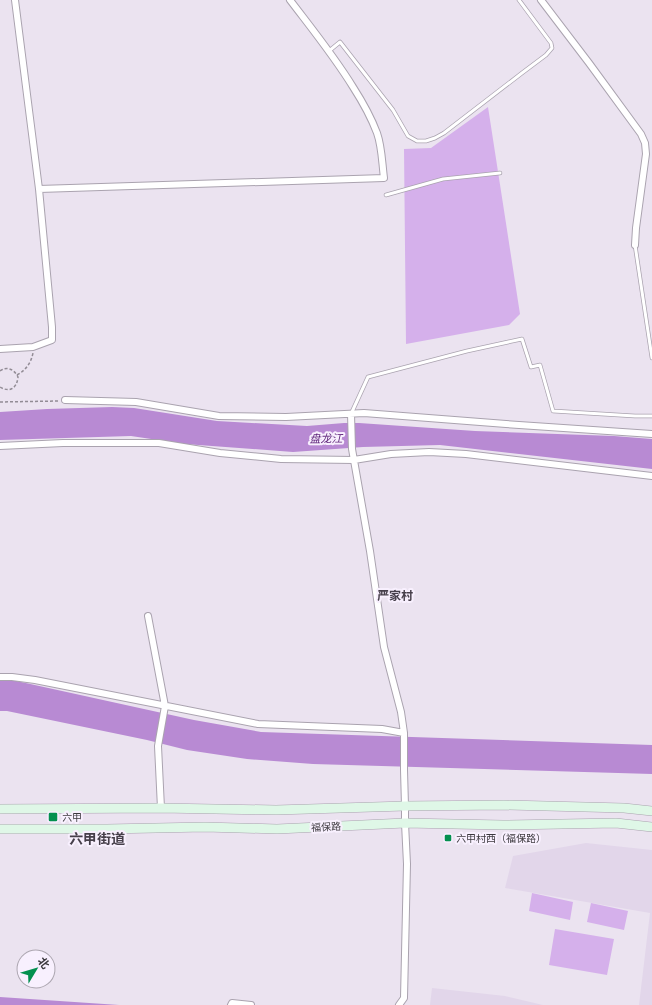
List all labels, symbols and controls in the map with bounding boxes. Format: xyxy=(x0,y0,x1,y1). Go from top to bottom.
water label: 盘龙江 xyxy=(309,432,344,446)
district label: 严家村 xyxy=(377,589,413,603)
marker: 六甲 xyxy=(47,811,59,823)
place label: 六甲 xyxy=(62,812,82,823)
street label: 福保路 xyxy=(311,821,341,833)
district label: 六甲街道 xyxy=(69,831,125,847)
marker: 六甲村西（福保路） xyxy=(443,833,453,843)
place label: 六甲村西（福保路） xyxy=(456,833,546,844)
north arrow xyxy=(16,949,56,989)
text: 北 xyxy=(35,955,52,971)

